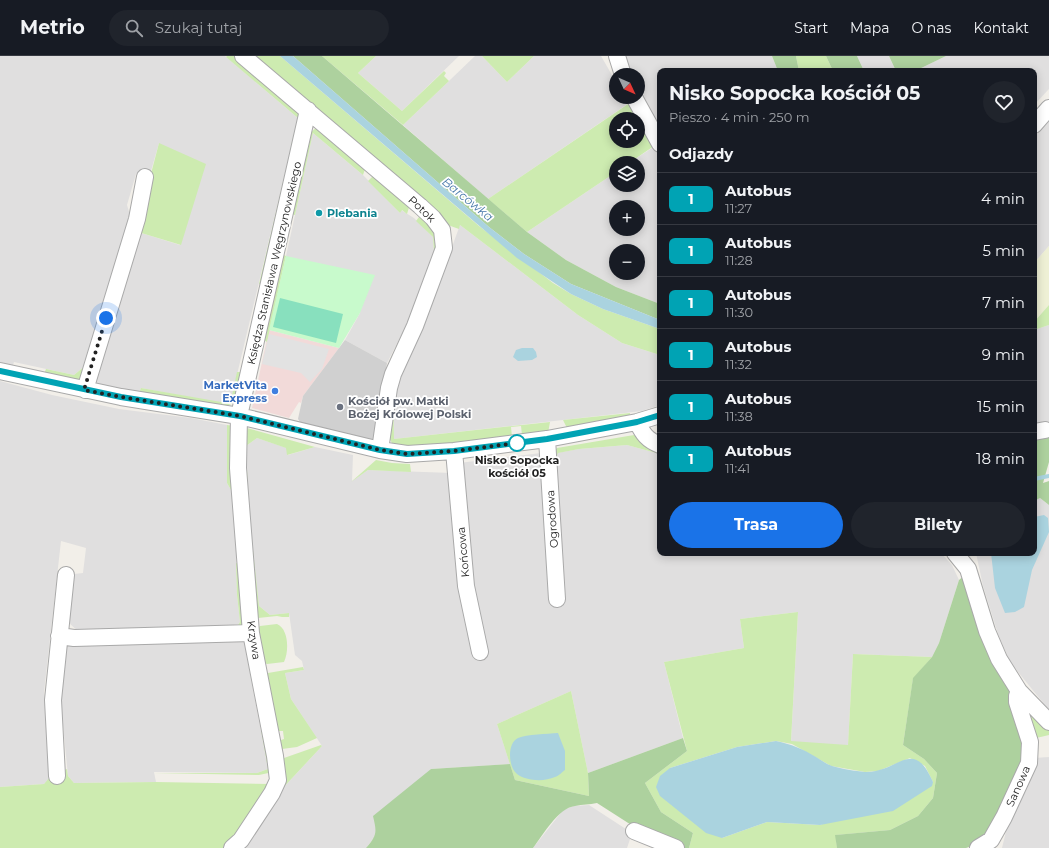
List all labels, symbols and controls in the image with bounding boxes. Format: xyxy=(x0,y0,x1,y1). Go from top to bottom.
search box xyxy=(109,10,389,46)
text: Metrio xyxy=(20,16,85,39)
icon: search xyxy=(123,17,145,39)
text: Szukaj tutaj xyxy=(155,18,242,37)
text: Start xyxy=(794,19,828,37)
text: Mapa xyxy=(850,19,889,37)
text: O nas xyxy=(911,19,951,37)
text: Kontakt xyxy=(973,19,1029,37)
north arrow xyxy=(609,68,645,104)
map controls xyxy=(609,68,645,280)
button: heart xyxy=(983,81,1025,123)
text: Nisko Sopocka kościół 05 xyxy=(669,82,920,105)
text: Pieszo · 4 min · 250 m xyxy=(669,109,810,125)
button: locate xyxy=(609,112,645,148)
text: Odjazdy xyxy=(669,144,733,163)
button: layers xyxy=(609,156,645,192)
street label: Księdza Stanisława Węgrzynowskiego xyxy=(244,160,304,366)
water label: Barcówka xyxy=(439,174,497,224)
text: Autobus xyxy=(725,181,791,200)
text: 4 min xyxy=(981,189,1025,208)
text: 1 xyxy=(688,190,694,208)
street label: Potok xyxy=(405,193,439,226)
button: + xyxy=(609,200,645,236)
text: 11:27 xyxy=(725,200,752,216)
place label: Plebania xyxy=(327,206,377,220)
marker: Plebania xyxy=(314,208,324,218)
text: Autobus xyxy=(725,233,791,252)
text: 5 min xyxy=(982,241,1025,260)
text: 1 xyxy=(688,242,694,260)
button: − xyxy=(609,244,645,280)
text: 11:28 xyxy=(725,252,753,268)
text: Autobus xyxy=(725,285,791,304)
text: 7 min xyxy=(982,293,1025,312)
text: 1 xyxy=(688,294,694,312)
text: 11:30 xyxy=(725,304,753,320)
your location xyxy=(96,308,116,328)
text: Autobus xyxy=(725,337,791,356)
text: 9 min xyxy=(982,345,1025,364)
text: 1 xyxy=(688,346,694,364)
text: 11:32 xyxy=(725,356,752,372)
place label: MarketVita Express xyxy=(203,378,267,405)
marker: MarketVita Express xyxy=(270,386,280,396)
text: Autobus xyxy=(725,389,791,408)
place label: Kościół pw. Matki Bożej Królowej Polski xyxy=(348,394,471,421)
text: 15 min xyxy=(977,397,1025,416)
text: 1 xyxy=(688,398,694,416)
marker: Kościół pw. Matki Bożej Królowej Polski xyxy=(335,402,345,412)
text: 11:38 xyxy=(725,408,753,424)
marker: Nisko Sopocka kościół 05 xyxy=(508,434,526,452)
text: Autobus xyxy=(725,441,791,460)
text: 18 min xyxy=(976,449,1025,468)
text: 1 xyxy=(688,450,694,468)
place label: Nisko Sopocka kościół 05 xyxy=(475,453,560,480)
text: 11:41 xyxy=(725,460,750,476)
street label: Ogrodowa xyxy=(543,490,561,548)
button: Trasa xyxy=(669,502,843,548)
button: Bilety xyxy=(851,502,1025,548)
street label: Końcowa xyxy=(454,526,472,578)
street label: Krzywa xyxy=(244,619,264,661)
street label: Sanowa xyxy=(1003,763,1033,809)

